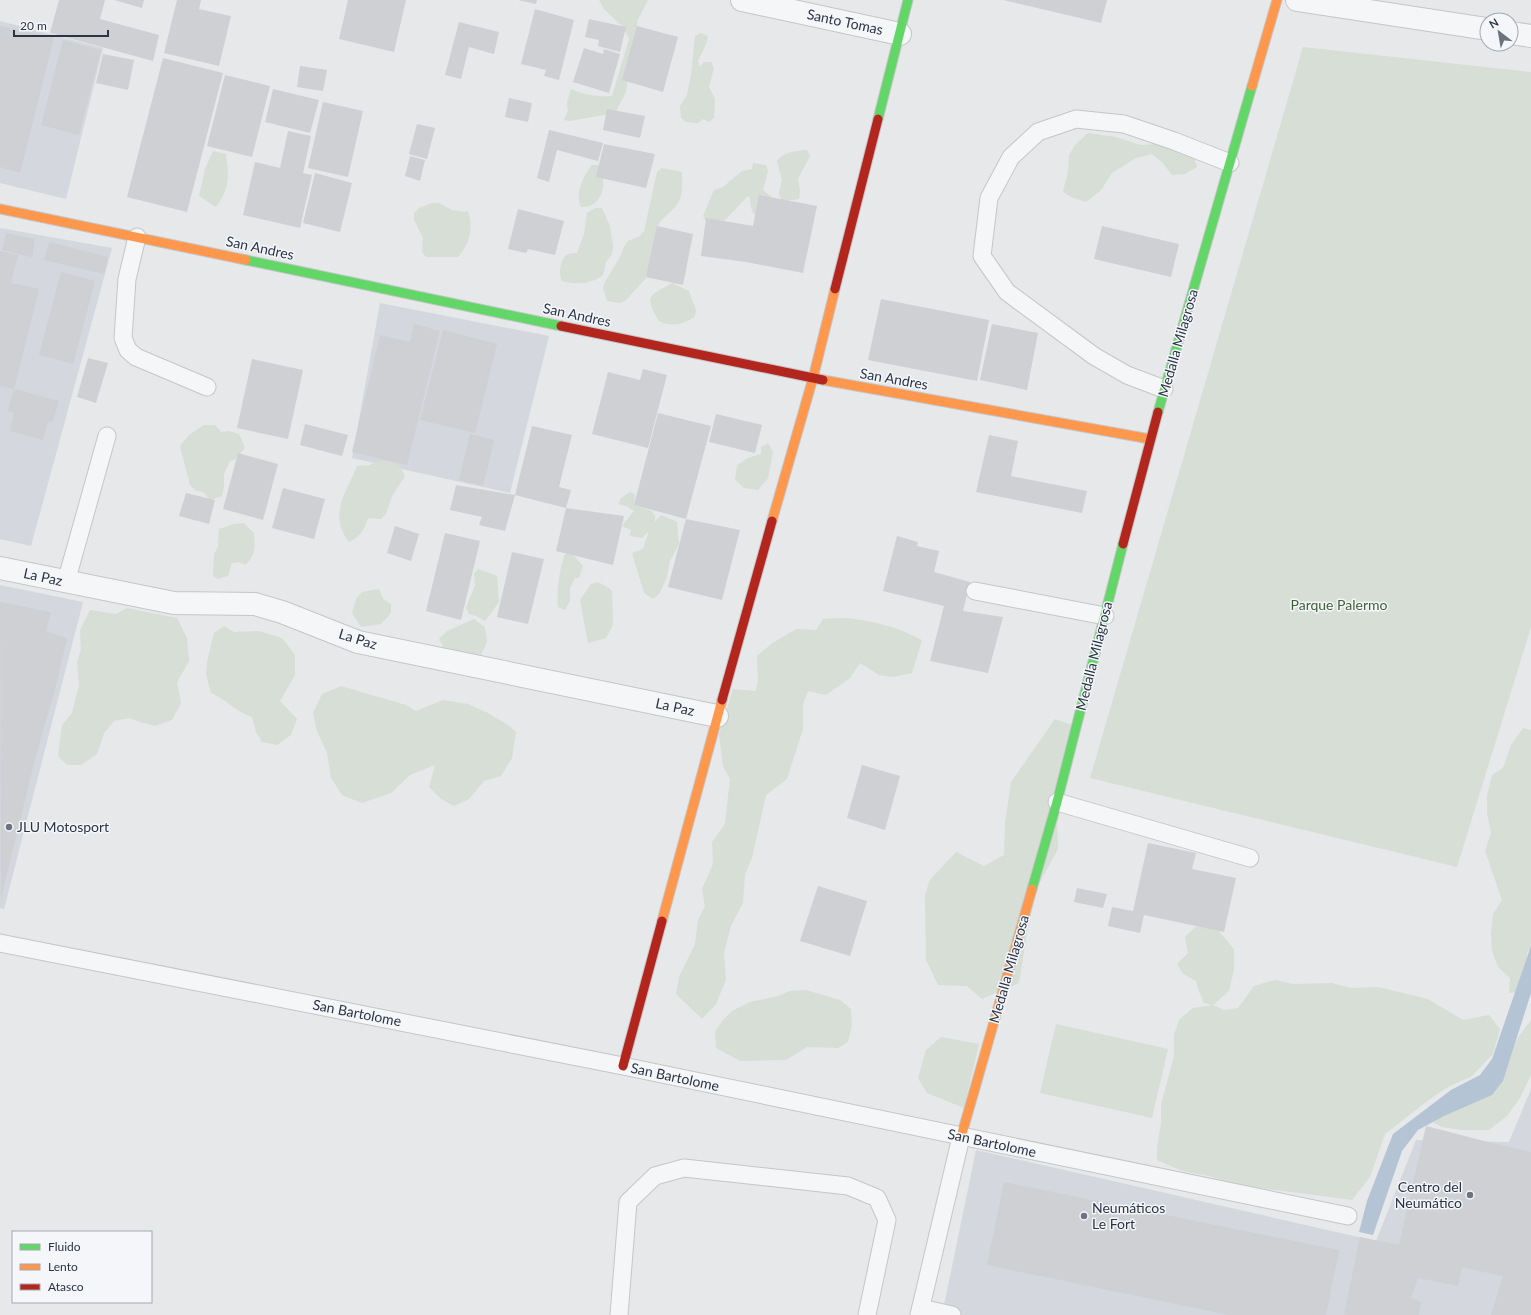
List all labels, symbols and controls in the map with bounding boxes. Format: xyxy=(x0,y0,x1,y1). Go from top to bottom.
street label: Santo Tomas xyxy=(806,5,885,38)
scale bar xyxy=(14,12,108,38)
north arrow xyxy=(1479,12,1519,52)
text: N xyxy=(1487,15,1501,31)
text: 20 m xyxy=(20,18,47,33)
street label: San Andres xyxy=(225,232,295,263)
street label: Medalla Milagrosa xyxy=(1154,287,1201,399)
street label: San Andres xyxy=(542,299,612,330)
street label: San Andres xyxy=(859,364,929,393)
street label: La Paz xyxy=(22,564,64,589)
park label: Parque Palermo xyxy=(1291,596,1388,613)
street label: Medalla Milagrosa xyxy=(1072,600,1115,712)
street label: La Paz xyxy=(337,625,379,652)
street label: La Paz xyxy=(654,694,696,719)
place label: JLU Motosport xyxy=(17,818,109,835)
marker: JLU Motosport xyxy=(4,822,14,832)
street label: Medalla Milagrosa xyxy=(985,913,1032,1025)
street label: San Bartolome xyxy=(311,996,403,1029)
street label: San Bartolome xyxy=(629,1059,721,1094)
street label: San Bartolome xyxy=(946,1125,1038,1160)
place label: Centro del Neumático xyxy=(1395,1178,1462,1211)
marker: Centro del Neumático xyxy=(1465,1190,1475,1200)
place label: Neumáticos Le Fort xyxy=(1092,1199,1165,1232)
marker: Neumáticos Le Fort xyxy=(1079,1211,1089,1221)
legend xyxy=(12,1231,152,1303)
text: Fluido xyxy=(48,1239,81,1254)
text: Lento xyxy=(48,1259,78,1274)
text: Atasco xyxy=(48,1279,84,1294)

